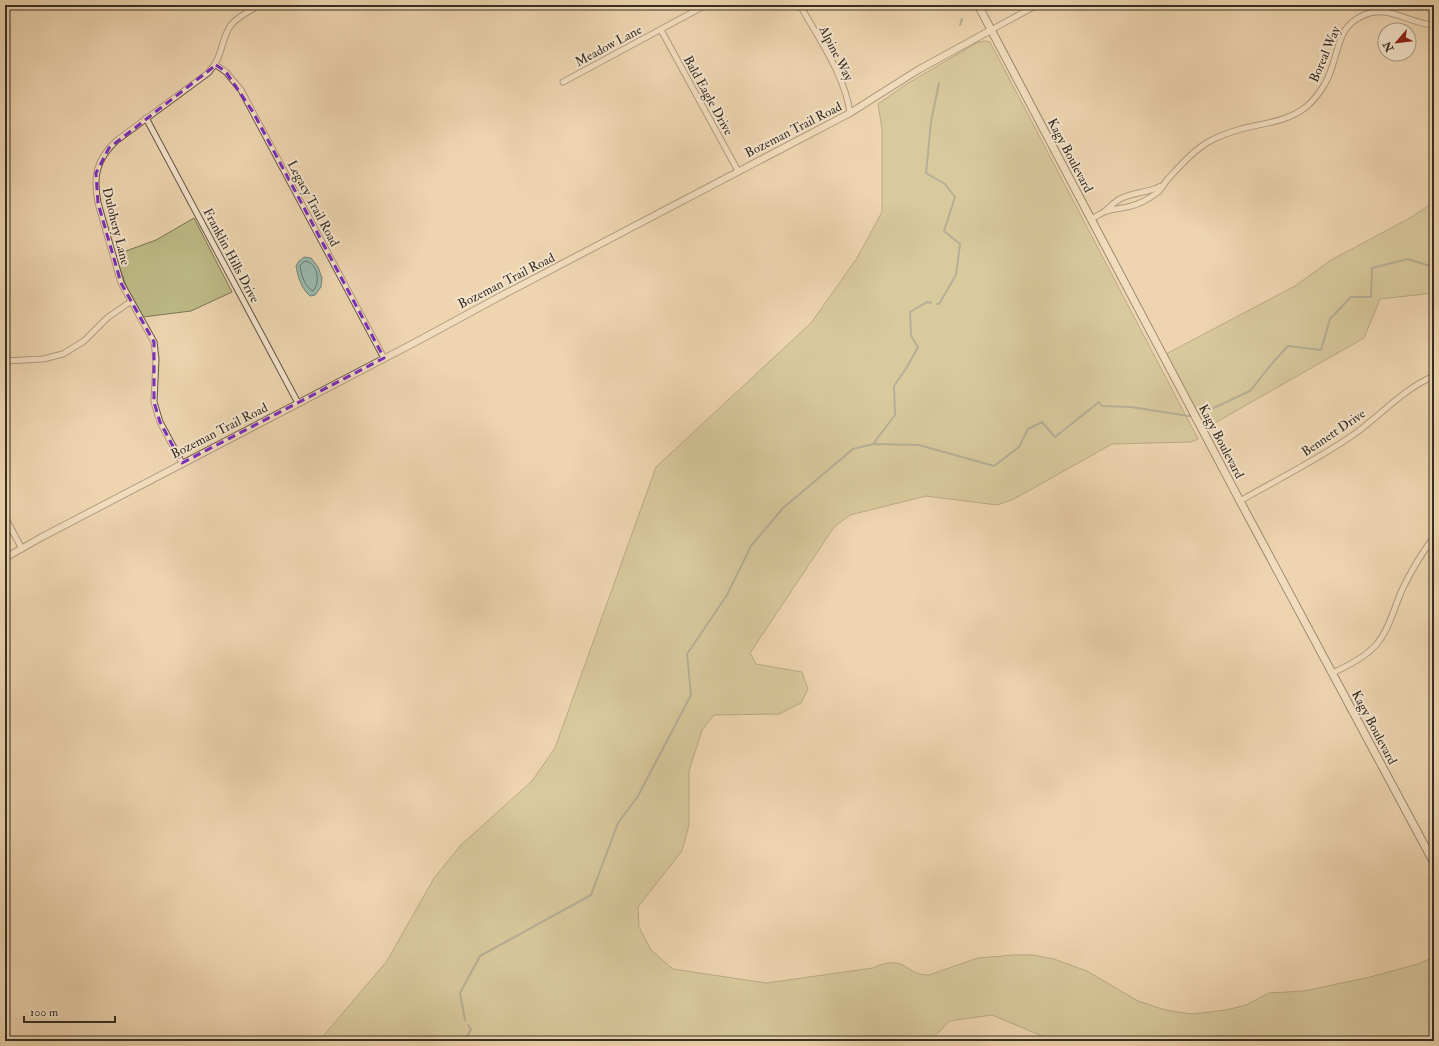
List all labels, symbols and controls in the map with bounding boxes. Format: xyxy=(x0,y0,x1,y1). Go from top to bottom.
street label: Meadow Lane xyxy=(572,21,645,70)
street label: Alpine Way xyxy=(814,22,857,84)
north arrow xyxy=(1377,22,1417,62)
street label: Boreal Way xyxy=(1306,24,1345,85)
text: N xyxy=(1380,38,1397,55)
street label: Bald Eagle Drive xyxy=(680,53,737,139)
street label: Bozeman Trail Road xyxy=(742,98,845,161)
street label: Kagy Boulevard xyxy=(1043,116,1097,196)
street label: Legacy Trail Road xyxy=(283,158,343,250)
street label: Dulohery Lane xyxy=(98,186,134,267)
street label: Franklin Hills Drive xyxy=(199,205,263,306)
street label: Bozeman Trail Road xyxy=(455,249,558,312)
street label: Bozeman Trail Road xyxy=(168,399,271,462)
street label: Kagy Boulevard xyxy=(1194,402,1248,482)
street label: Bennett Drive xyxy=(1299,405,1369,460)
street label: Kagy Boulevard xyxy=(1347,688,1401,768)
scale bar xyxy=(24,998,115,1024)
text: 100 m xyxy=(30,1005,59,1020)

